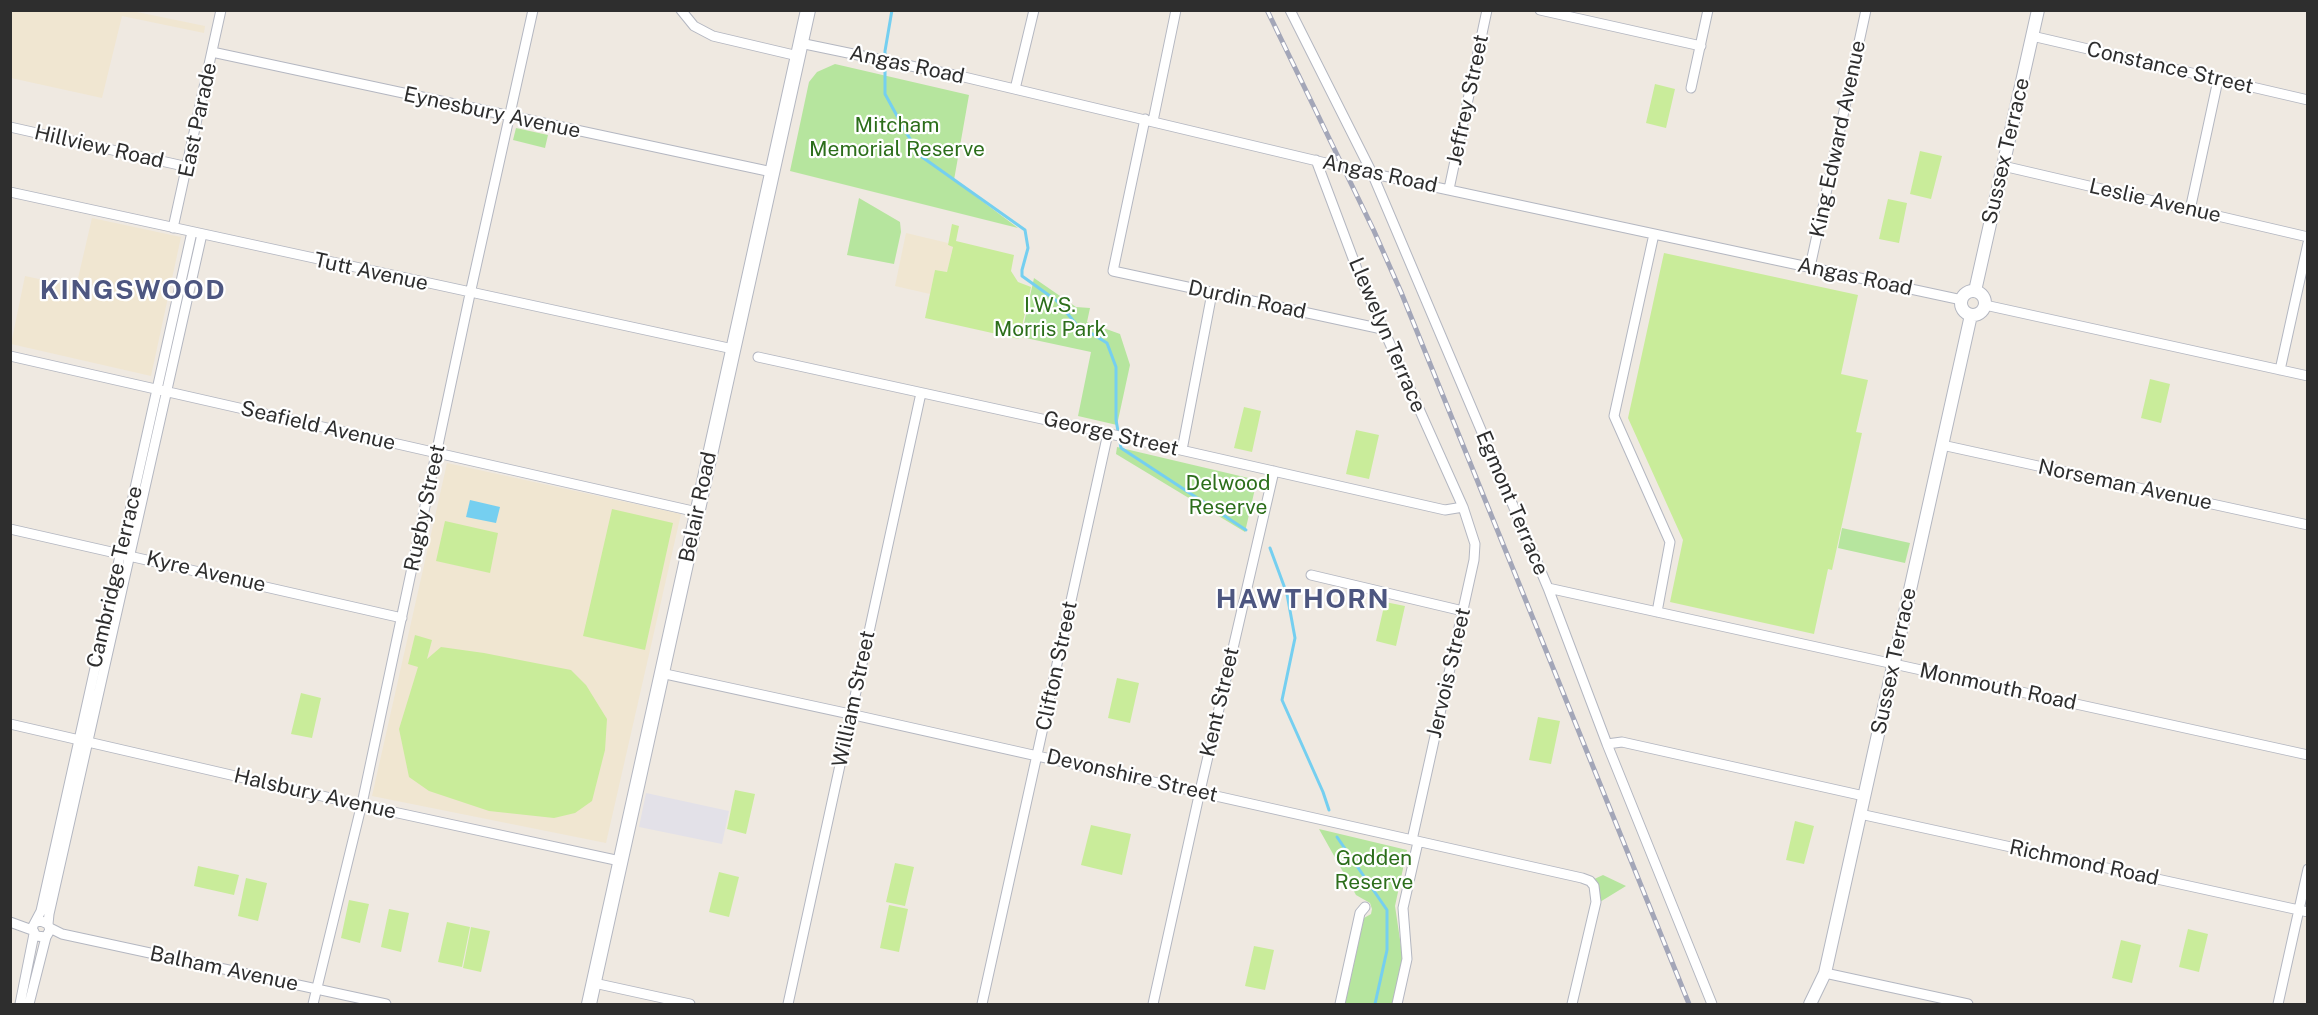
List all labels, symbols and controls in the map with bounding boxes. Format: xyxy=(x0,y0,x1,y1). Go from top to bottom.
street label: Jeffrey Street xyxy=(1442,32,1494,168)
street label: Constance Street xyxy=(2084,37,2256,99)
street label: King Edward Avenue xyxy=(1805,38,1871,240)
street label: Angas Road xyxy=(847,41,967,89)
street label: East Parade xyxy=(174,60,222,180)
street label: Sussex Terrace xyxy=(1977,75,2035,227)
street label: Eynesbury Avenue xyxy=(401,82,583,144)
park label: Mitcham Memorial Reserve xyxy=(809,113,985,163)
street label: Hillview Road xyxy=(32,120,166,174)
street label: Angas Road xyxy=(1320,150,1440,198)
street label: Leslie Avenue xyxy=(2087,174,2223,228)
street label: Tutt Avenue xyxy=(312,248,430,296)
street label: Angas Road xyxy=(1795,253,1915,301)
street label: Llewelyn Terrace xyxy=(1343,254,1431,416)
district label: KINGSWOOD xyxy=(40,275,226,307)
street label: Durdin Road xyxy=(1186,275,1308,325)
park label: I.W.S. Morris Park xyxy=(994,293,1106,343)
street label: Seafield Avenue xyxy=(238,396,398,456)
street label: George Street xyxy=(1041,406,1181,462)
street label: Egmont Terrace xyxy=(1470,427,1554,579)
street label: Rugby Street xyxy=(399,442,451,574)
street label: Belair Road xyxy=(674,449,722,565)
street label: Norseman Avenue xyxy=(2036,454,2214,516)
park label: Delwood Reserve xyxy=(1186,471,1270,521)
street label: Cambridge Terrace xyxy=(82,484,148,670)
street label: Kyre Avenue xyxy=(144,546,268,598)
district label: HAWTHORN xyxy=(1216,584,1390,616)
street label: Sussex Terrace xyxy=(1866,585,1922,737)
street label: Clifton Street xyxy=(1031,599,1083,733)
street label: Jervois Street xyxy=(1422,605,1476,741)
street label: William Street xyxy=(827,628,881,770)
street label: Kent Street xyxy=(1195,645,1245,759)
street label: Monmouth Road xyxy=(1917,658,2079,716)
street label: Devonshire Street xyxy=(1044,744,1220,808)
street label: Halsbury Avenue xyxy=(231,763,399,825)
street label: Richmond Road xyxy=(2007,835,2161,891)
park label: Godden Reserve xyxy=(1335,846,1413,896)
street label: Balham Avenue xyxy=(148,941,300,997)

